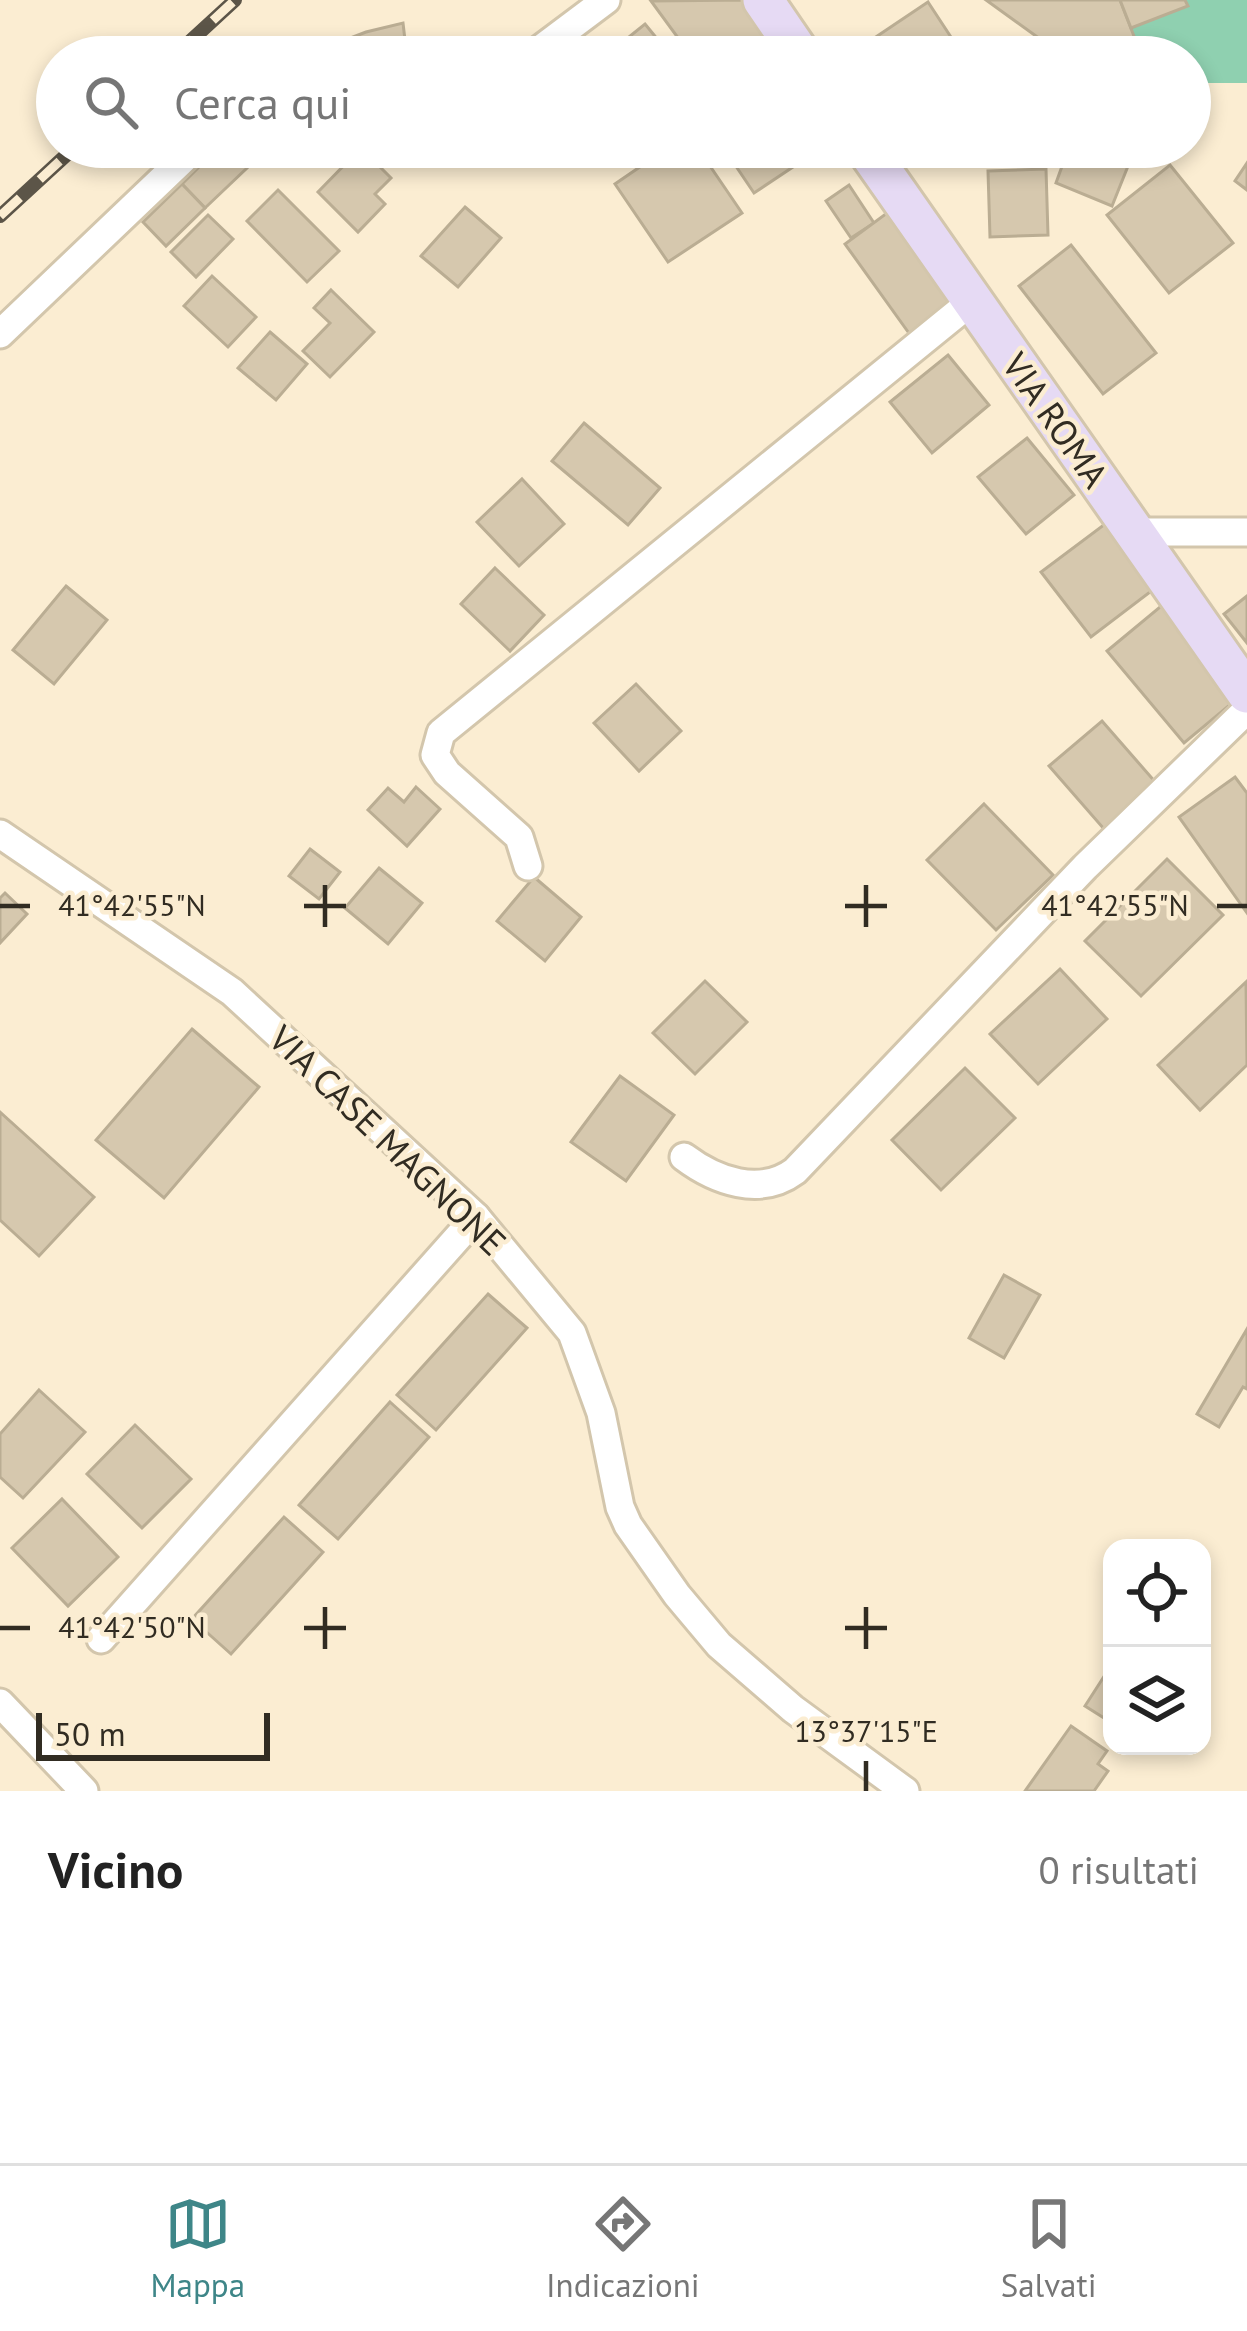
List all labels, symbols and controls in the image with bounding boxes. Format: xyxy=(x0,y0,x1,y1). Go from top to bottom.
search box xyxy=(36,36,1211,168)
icon: search xyxy=(78,69,144,135)
text: Cerca qui xyxy=(174,73,351,131)
street label: VIA ROMA xyxy=(992,343,1119,497)
text: 41°42'55"N xyxy=(58,885,206,924)
text: 41°42'55"N xyxy=(1041,885,1189,924)
street label: VIA CASE MAGNONE xyxy=(259,1014,516,1265)
map controls xyxy=(1103,1539,1211,1755)
button: locate xyxy=(1103,1539,1211,1647)
text: 41°42'50"N xyxy=(58,1607,206,1646)
button: layers xyxy=(1103,1647,1211,1755)
scale bar xyxy=(36,1707,270,1760)
text: 13°37'15"E xyxy=(794,1711,938,1750)
text: 50 m xyxy=(54,1712,126,1755)
text: Vicino xyxy=(48,1836,183,1902)
text: 0 risultati xyxy=(1039,1844,1199,1895)
tab: Mappa xyxy=(150,2191,245,2306)
tab: Indicazioni xyxy=(546,2191,700,2306)
tab: Salvati xyxy=(1001,2191,1097,2306)

